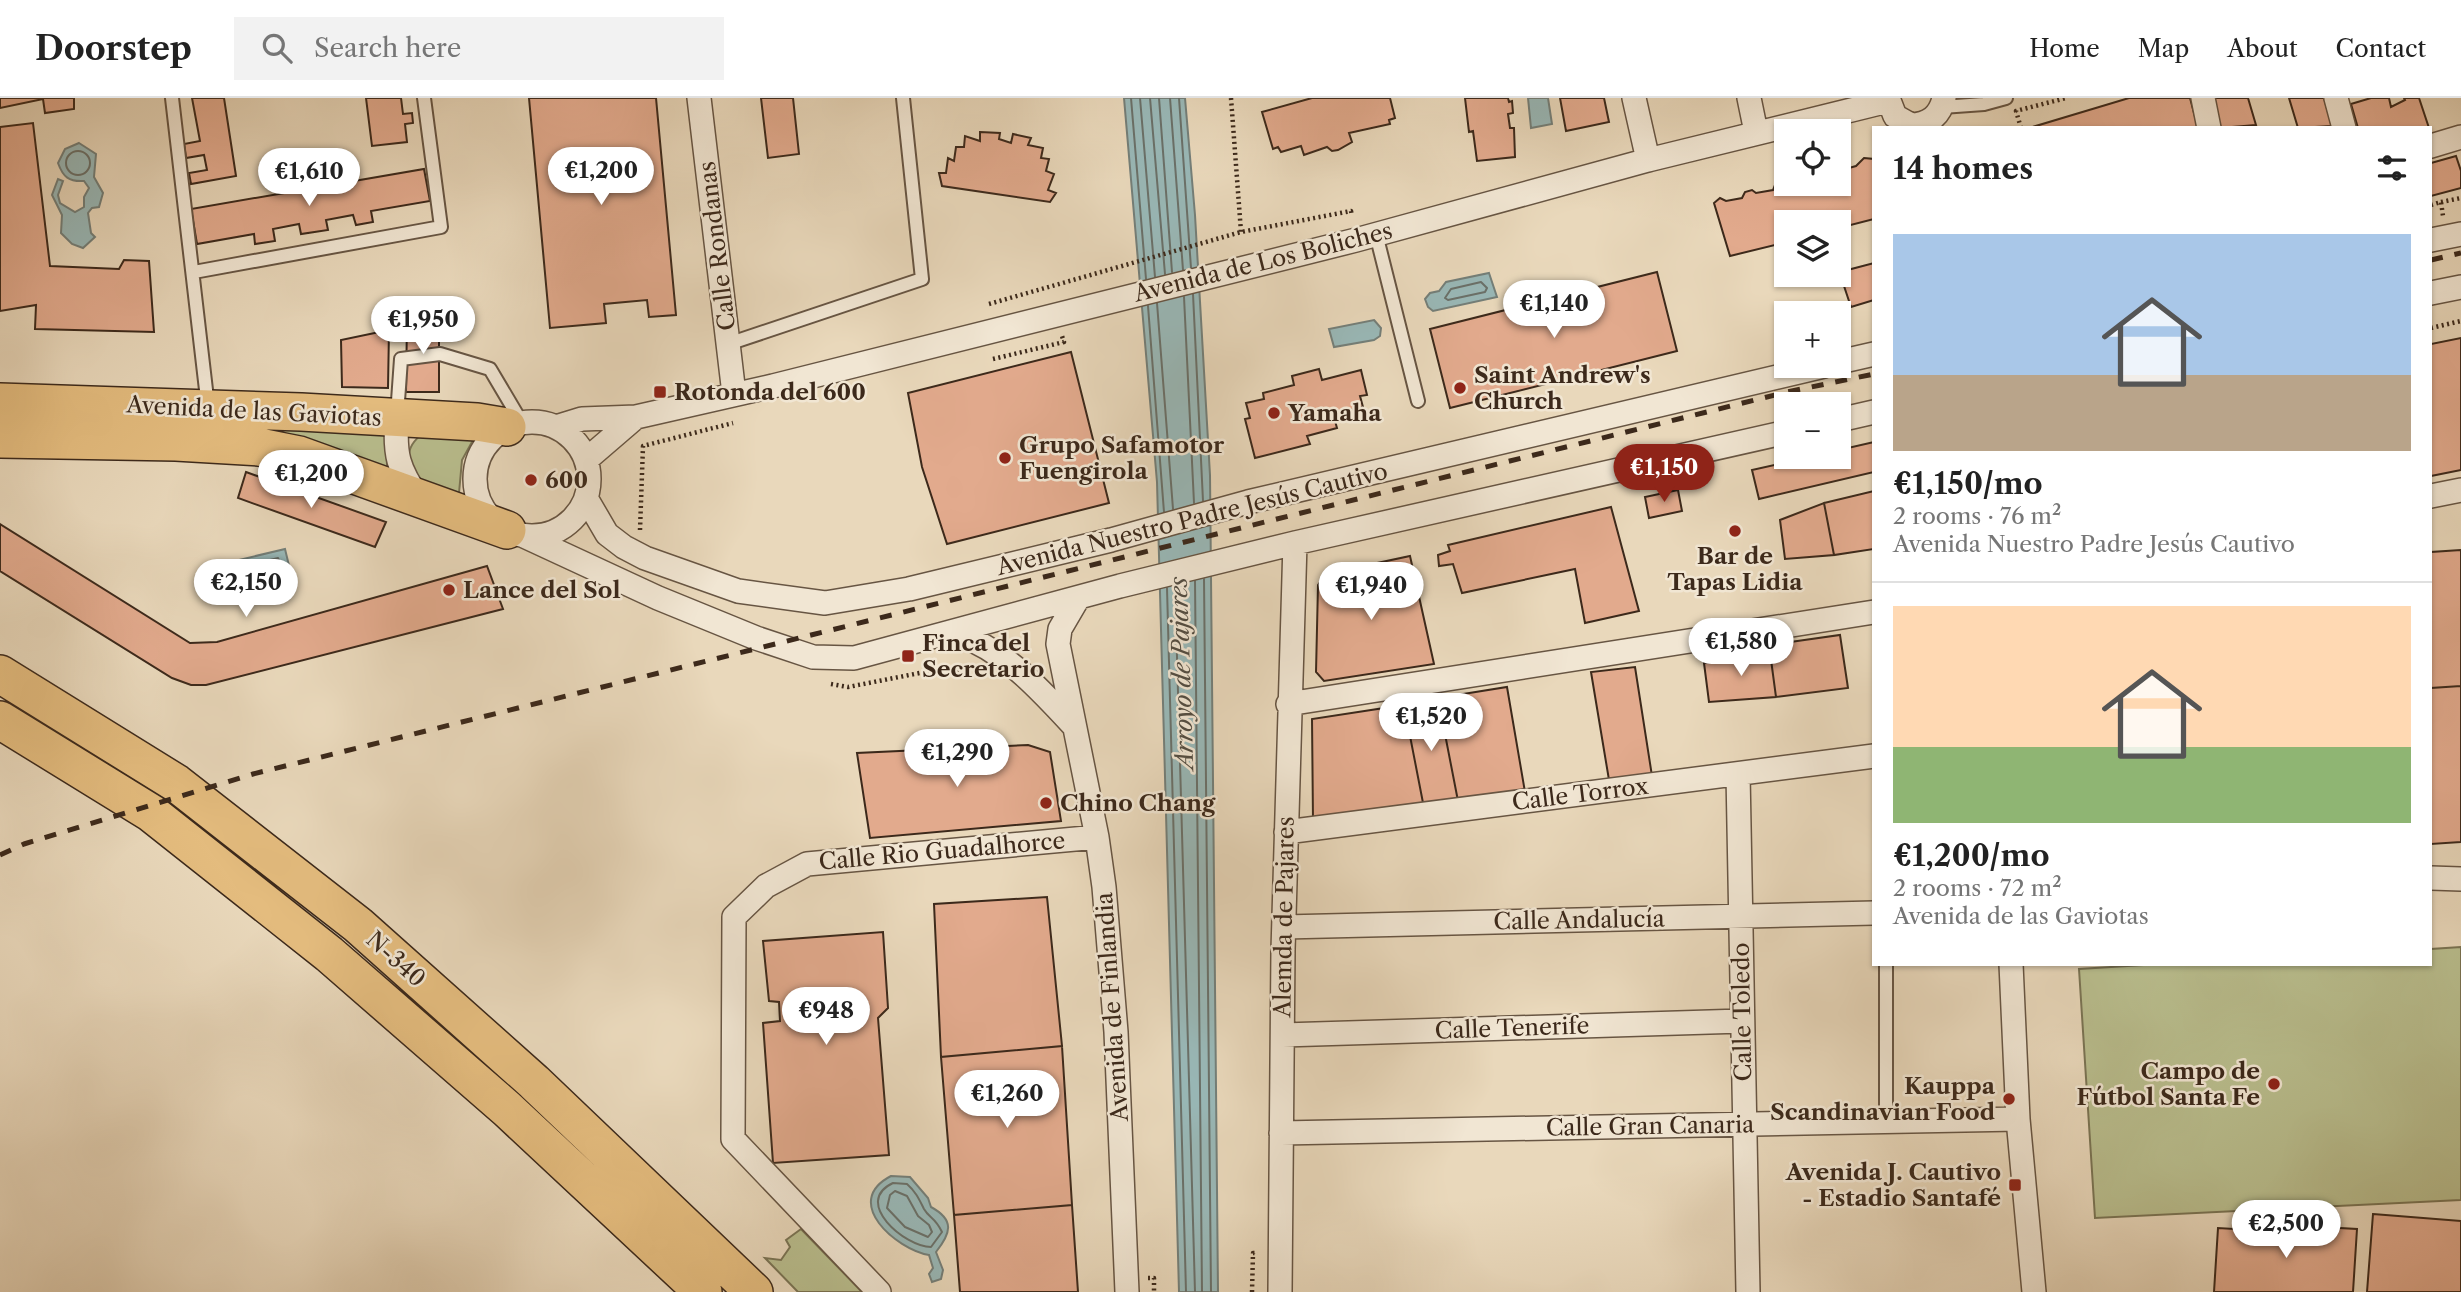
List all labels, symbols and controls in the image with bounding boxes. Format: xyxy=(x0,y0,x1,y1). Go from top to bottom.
search box xyxy=(234,17,724,80)
text: Doorstep xyxy=(35,28,192,69)
icon: search xyxy=(258,29,296,67)
text: Search here xyxy=(314,32,461,64)
text: Home xyxy=(2029,34,2100,63)
text: Map xyxy=(2138,34,2189,63)
text: About xyxy=(2227,34,2298,63)
text: Contact xyxy=(2336,34,2426,63)
map controls xyxy=(1774,119,1851,469)
button: locate xyxy=(1774,119,1851,196)
pin: €1,610 xyxy=(252,148,366,208)
pin: €1,200 xyxy=(544,148,658,207)
icon: filters xyxy=(2373,149,2411,187)
text: 14 homes xyxy=(1893,150,2033,187)
text: €1,200 xyxy=(564,156,638,184)
text: €1,610 xyxy=(274,157,344,185)
street label: Calle Rondanas xyxy=(693,160,741,332)
button: layers xyxy=(1774,210,1851,287)
street label: Avenida de Los Boliches xyxy=(1130,216,1395,308)
icon: home xyxy=(2089,279,2215,405)
pin: €1,140 xyxy=(1497,280,1611,340)
text: €1,140 xyxy=(1519,289,1589,317)
pin: €1,950 xyxy=(366,296,480,356)
button: + xyxy=(1774,301,1851,378)
text: €1,950 xyxy=(387,305,459,333)
place label: Saint Andrew's Church xyxy=(1474,361,1651,415)
place label: Rotonda del 600 xyxy=(674,378,866,406)
marker: Saint Andrew's Church xyxy=(1452,380,1468,396)
marker: Rotonda del 600 xyxy=(652,384,668,400)
street label: Avenida de las Gaviotas xyxy=(125,390,382,432)
button: − xyxy=(1774,392,1851,469)
place label: Yamaha xyxy=(1287,399,1382,427)
marker: Yamaha xyxy=(1266,405,1282,421)
place label: Grupo Safamotor Fuengirola xyxy=(1019,431,1225,485)
pin: €1,150 xyxy=(1607,444,1721,504)
pin: €1,200 xyxy=(254,450,368,510)
marker: Grupo Safamotor Fuengirola xyxy=(997,450,1013,466)
text: €1,150 xyxy=(1630,453,1699,481)
street label: Avenida Nuestro Padre Jesús Cautivo xyxy=(993,457,1390,581)
text: €1,200 xyxy=(274,459,348,487)
text: €1,150/mo xyxy=(1893,465,2043,502)
place label: 600 xyxy=(545,466,588,494)
marker: 600 xyxy=(523,472,539,488)
text: 2 rooms · 76 m² xyxy=(1893,502,2061,530)
marker: Bar de Tapas Lidia xyxy=(1727,523,1743,539)
text: Avenida Nuestro Padre Jesús Cautivo xyxy=(1893,530,2295,558)
place label: Bar de Tapas Lidia xyxy=(1667,542,1803,596)
pin: €2,150 xyxy=(189,560,303,619)
pin: €1,940 xyxy=(1314,562,1428,622)
text: €2,150 xyxy=(210,568,282,596)
text: €1,940 xyxy=(1335,571,1407,599)
water label: Arroyo de Pajares xyxy=(1164,575,1200,774)
place label: Lance del Sol xyxy=(463,576,621,604)
marker: Lance del Sol xyxy=(441,582,457,598)
pin: €1,580 xyxy=(1684,618,1798,678)
text: €1,580 xyxy=(1705,627,1777,655)
place label: Finca del Secretario xyxy=(922,629,1045,683)
marker: Finca del Secretario xyxy=(900,648,916,664)
icon: home xyxy=(2089,651,2215,777)
pin: €1,520 xyxy=(1374,694,1488,753)
text: €1,520 xyxy=(1395,702,1467,730)
pin: €1,290 xyxy=(900,730,1014,789)
text: €1,290 xyxy=(920,738,994,766)
street label: Calle Torrox xyxy=(1510,772,1650,816)
place label: Chino Chang xyxy=(1060,789,1216,817)
marker: Chino Chang xyxy=(1038,795,1054,811)
street label: Alemda de Pajares xyxy=(1268,816,1300,1019)
street label: Calle Rio Guadalhorce xyxy=(818,826,1066,876)
text: €1,200/mo xyxy=(1893,837,2049,874)
text: 2 rooms · 72 m² xyxy=(1893,874,2062,902)
street label: Avenida de Finlandia xyxy=(1090,891,1134,1123)
text: Avenida de las Gaviotas xyxy=(1893,902,2149,930)
street label: Calle Andalucía xyxy=(1493,904,1666,935)
street label: N-340 xyxy=(361,925,431,993)
street label: Calle Toledo xyxy=(1727,942,1757,1082)
pin: €948 xyxy=(785,988,867,1047)
text: €948 xyxy=(798,996,854,1024)
street label: Calle Tenerife xyxy=(1434,1011,1590,1045)
place label: Campo de Fútbol Santa Fe xyxy=(2076,1057,2260,1111)
pin: €1,260 xyxy=(950,1070,1064,1130)
place label: Kauppa Scandinavian Food xyxy=(1770,1072,1996,1126)
marker: Campo de Fútbol Santa Fe xyxy=(2266,1076,2282,1092)
text: €1,260 xyxy=(970,1079,1044,1107)
marker: Kauppa Scandinavian Food xyxy=(2001,1091,2017,1107)
street label: Calle Gran Canaria xyxy=(1546,1110,1755,1142)
place label: Avenida J. Cautivo - Estadio Santafé xyxy=(1785,1158,2001,1212)
marker: Avenida J. Cautivo - Estadio Santafé xyxy=(2007,1177,2023,1193)
pin: €2,500 xyxy=(2229,1200,2343,1260)
text: €2,500 xyxy=(2248,1209,2324,1237)

